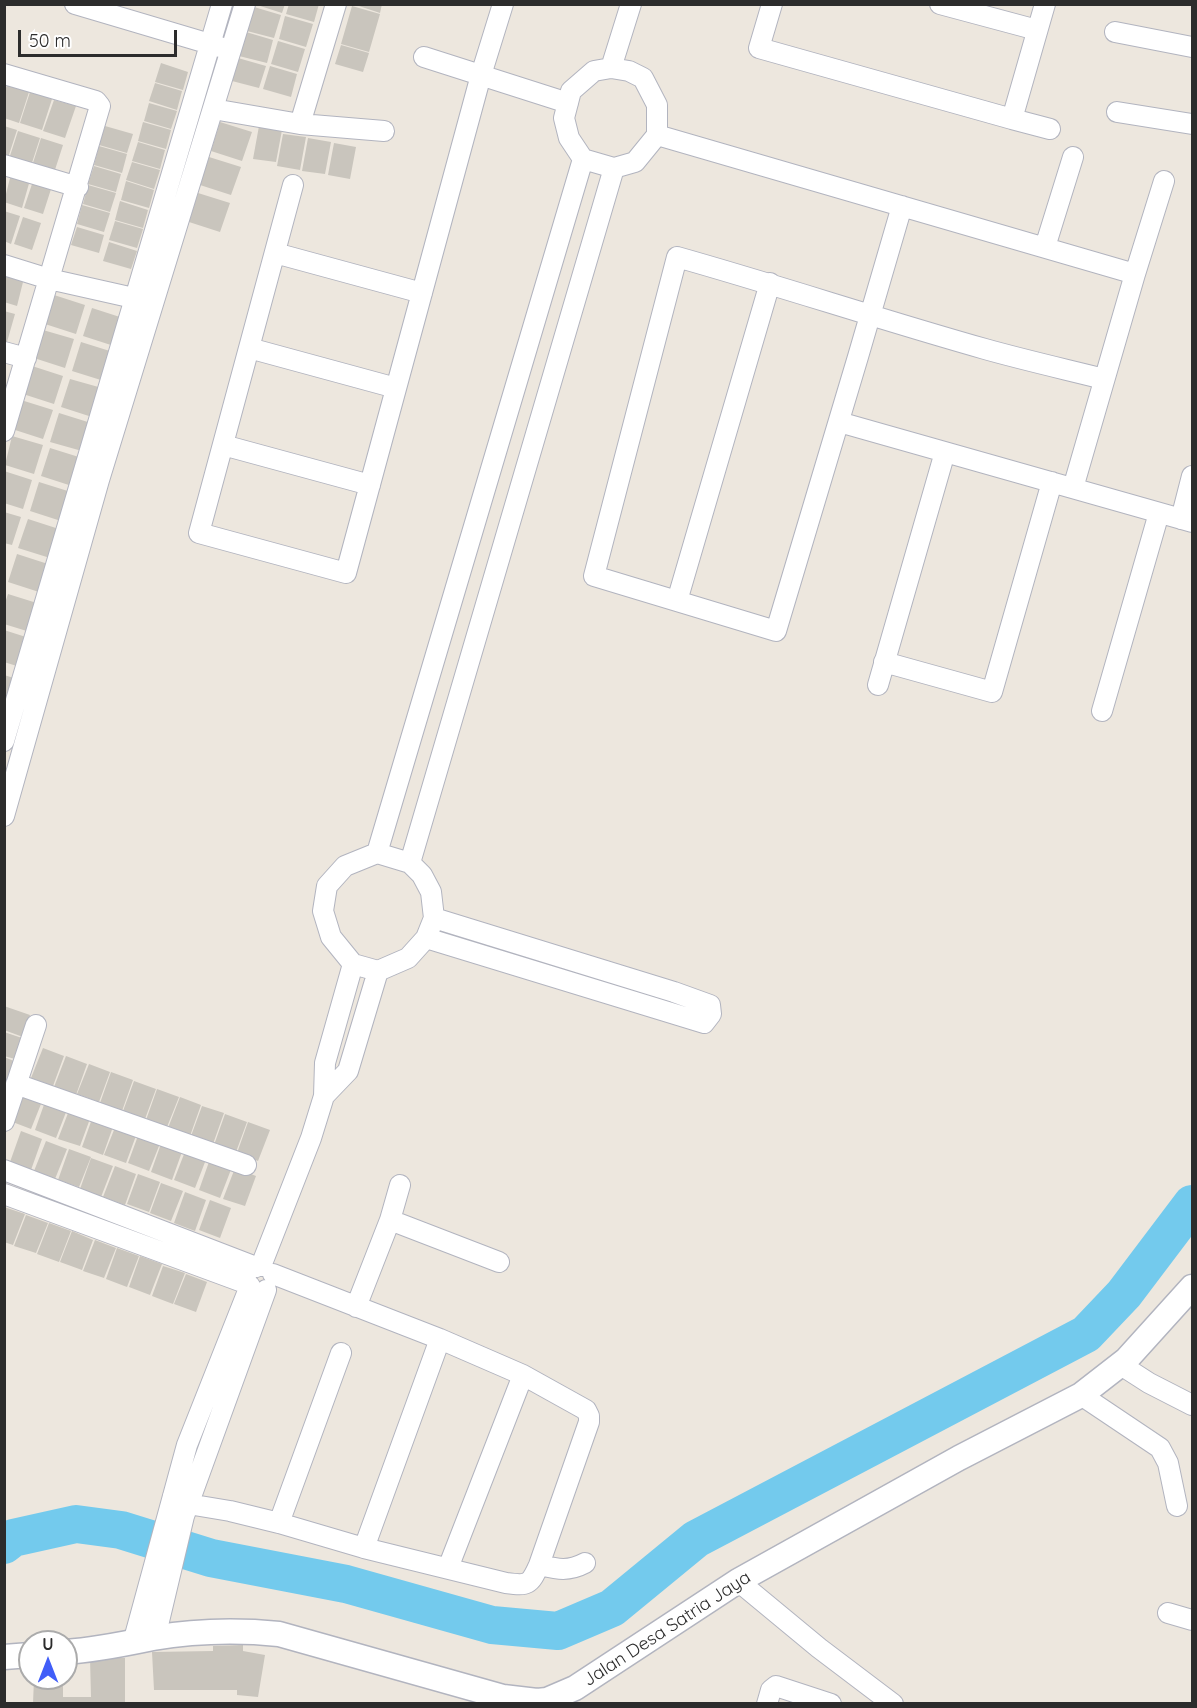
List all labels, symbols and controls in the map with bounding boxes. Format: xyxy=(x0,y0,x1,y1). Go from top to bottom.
scale bar xyxy=(21,18,180,56)
text: 50 m xyxy=(29,29,71,52)
street label: Jalan Desa Satria Jaya xyxy=(579,1567,755,1691)
north arrow xyxy=(18,1630,78,1690)
text: U xyxy=(42,1634,54,1654)

